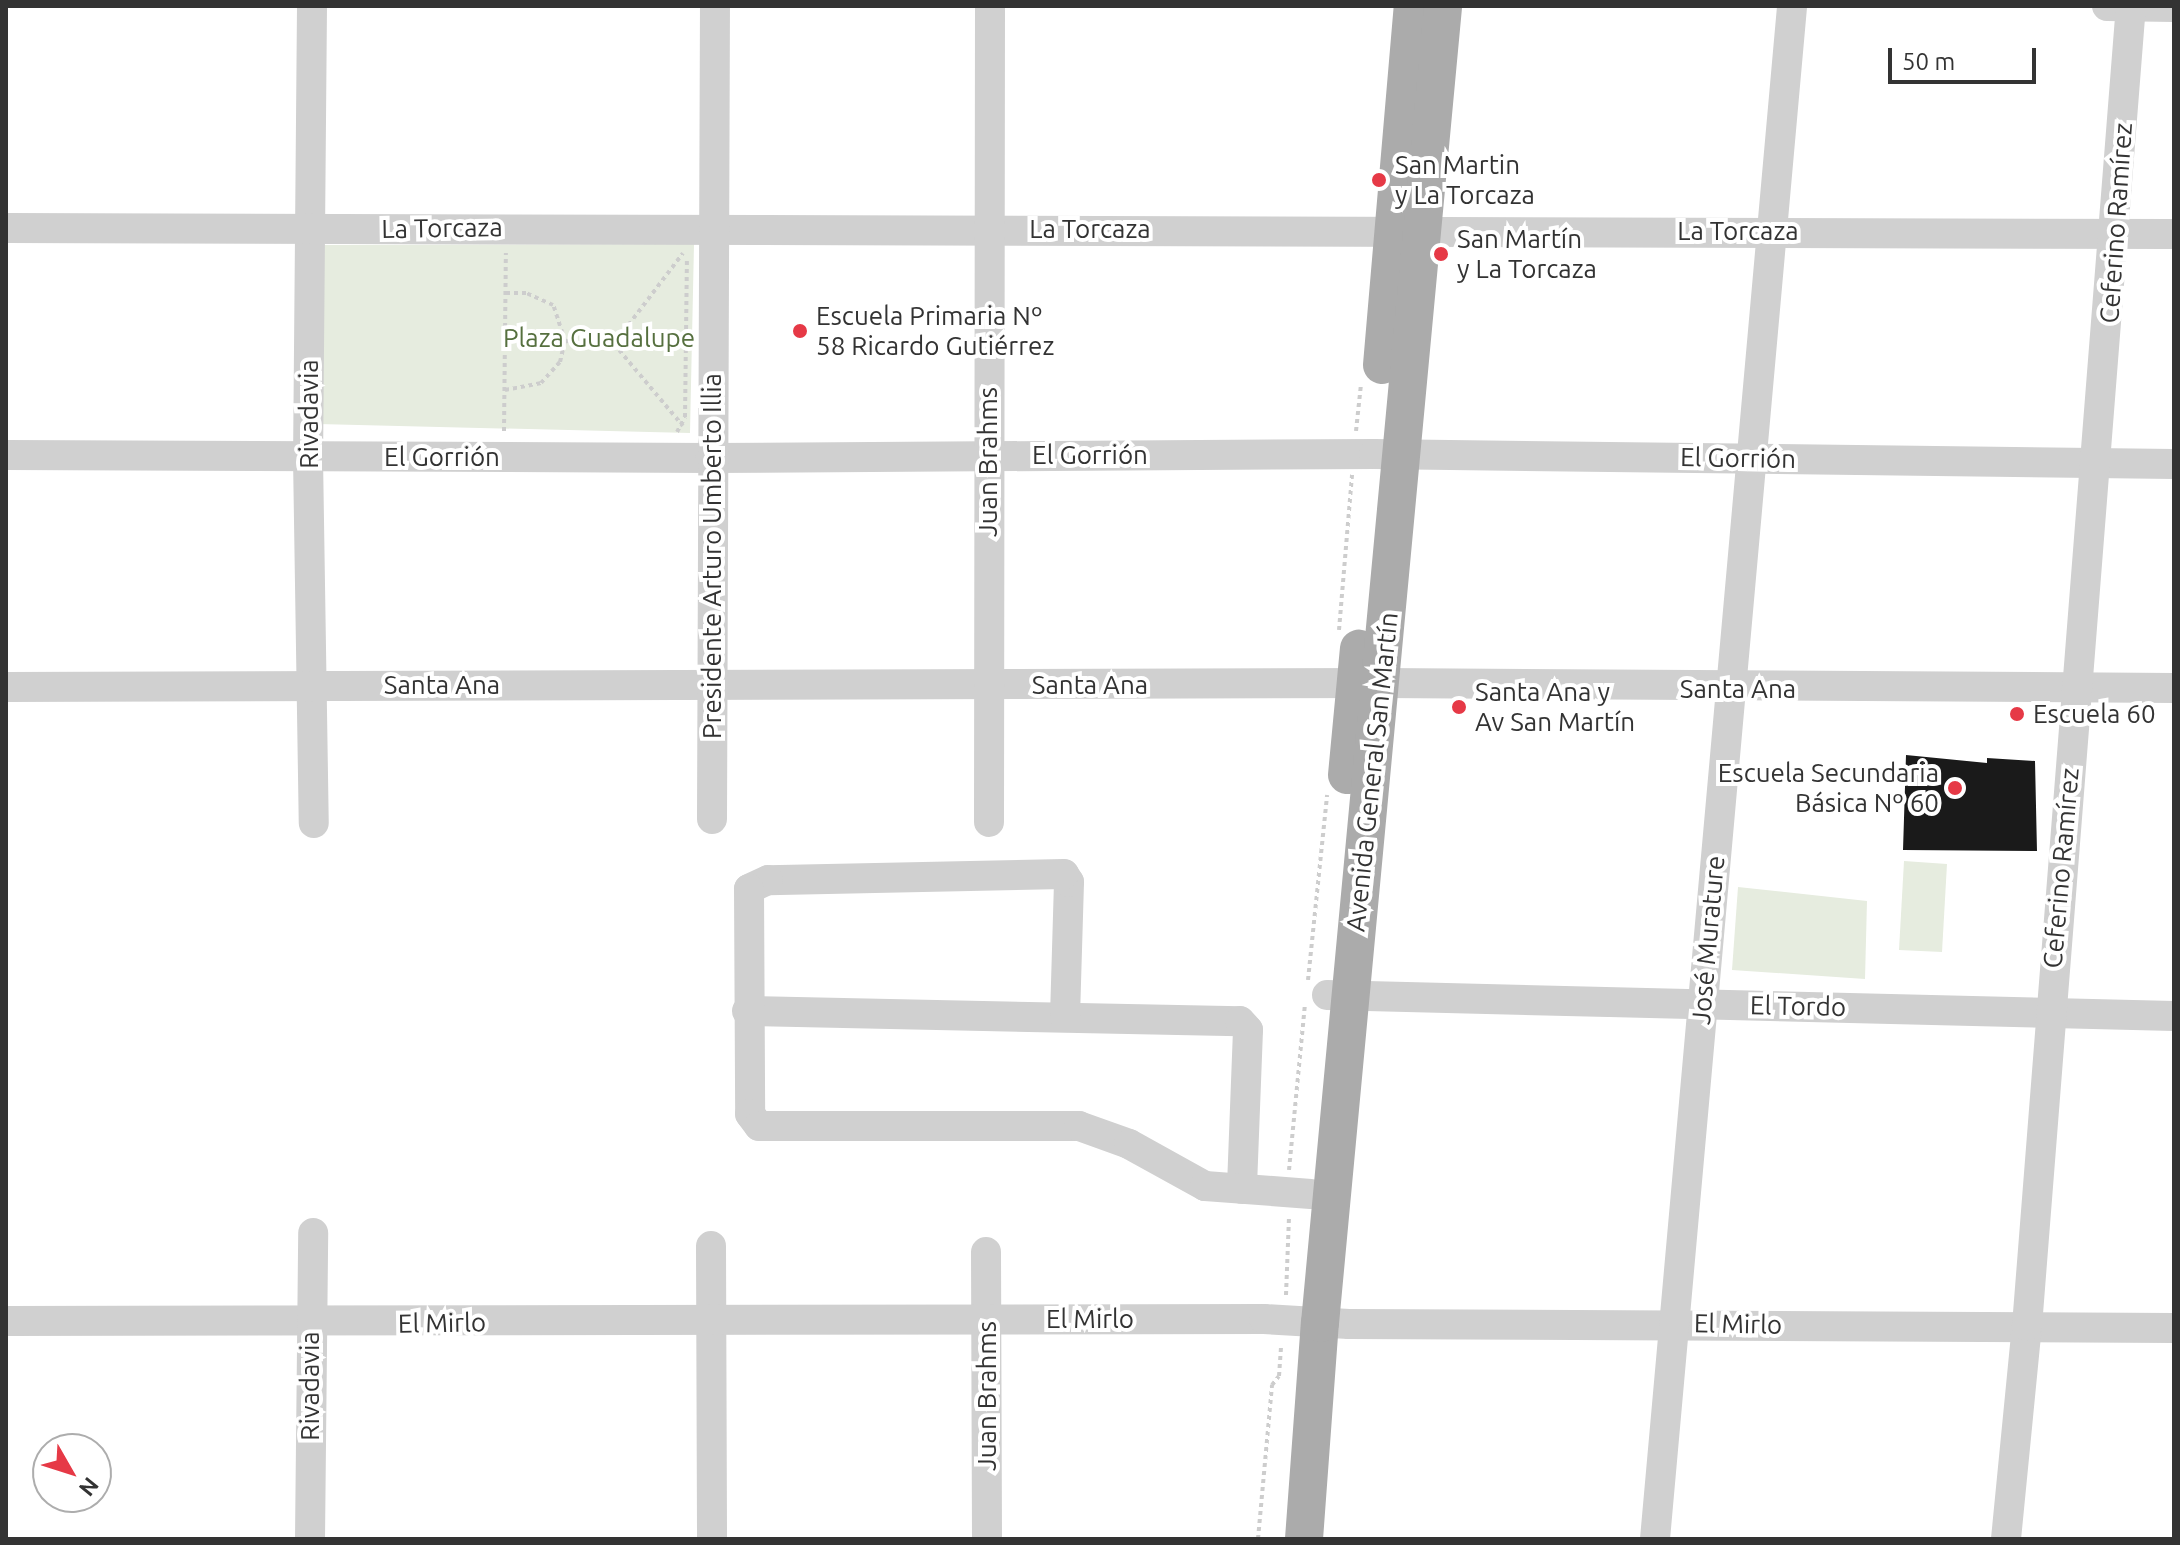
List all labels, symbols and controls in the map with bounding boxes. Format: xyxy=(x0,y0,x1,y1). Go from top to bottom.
scale bar xyxy=(1892,32,2040,82)
text: 50 m xyxy=(1902,48,1955,75)
street label: Ceferino Ramírez xyxy=(2093,122,2139,324)
place label: San Martin y La Torcaza xyxy=(1395,149,1535,210)
marker: San Martin y La Torcaza xyxy=(1370,171,1388,189)
street label: La Torcaza xyxy=(381,211,503,245)
street label: La Torcaza xyxy=(1029,213,1151,245)
street label: La Torcaza xyxy=(1677,215,1799,247)
place label: San Martín y La Torcaza xyxy=(1457,223,1597,284)
marker: San Martín y La Torcaza xyxy=(1432,245,1450,263)
place label: Escuela Primaria Nº 58 Ricardo Gutiérrez xyxy=(816,300,1054,362)
park label: Plaza Guadalupe xyxy=(503,322,695,354)
marker: Escuela Primaria Nº 58 Ricardo Gutiérrez xyxy=(791,322,809,340)
street label: Rivadavia xyxy=(293,359,325,469)
street label: Presidente Arturo Umberto Illia xyxy=(696,373,728,739)
street label: Juan Brahms xyxy=(972,387,1004,537)
street label: El Gorrión xyxy=(1032,439,1148,471)
street label: El Gorrión xyxy=(384,441,500,473)
street label: El Gorrión xyxy=(1680,441,1796,475)
street label: Avenida General San Martín xyxy=(1340,611,1404,933)
street label: Santa Ana xyxy=(384,669,500,701)
street label: Santa Ana xyxy=(1032,669,1148,701)
street label: Santa Ana xyxy=(1680,673,1796,705)
place label: Santa Ana y Av San Martín xyxy=(1475,676,1635,738)
marker: Santa Ana y Av San Martín xyxy=(1450,698,1468,716)
place label: Escuela 60 xyxy=(2033,698,2156,730)
marker: Escuela 60 xyxy=(2008,705,2026,723)
place label: Escuela Secundaria Básica Nº 60 xyxy=(1718,757,1939,818)
street label: Ceferino Ramírez xyxy=(2037,766,2085,970)
marker: Escuela Secundaria Básica Nº 60 xyxy=(1946,779,1964,797)
street label: José Murature xyxy=(1685,854,1731,1026)
street label: El Tordo xyxy=(1750,990,1846,1022)
street label: El Mirlo xyxy=(1046,1303,1134,1335)
street label: El Mirlo xyxy=(398,1307,486,1339)
street label: El Mirlo xyxy=(1694,1308,1782,1340)
street label: Juan Brahms xyxy=(971,1321,1003,1471)
street label: Rivadavia xyxy=(294,1331,326,1441)
north arrow xyxy=(32,1433,112,1513)
text: N xyxy=(75,1473,104,1501)

